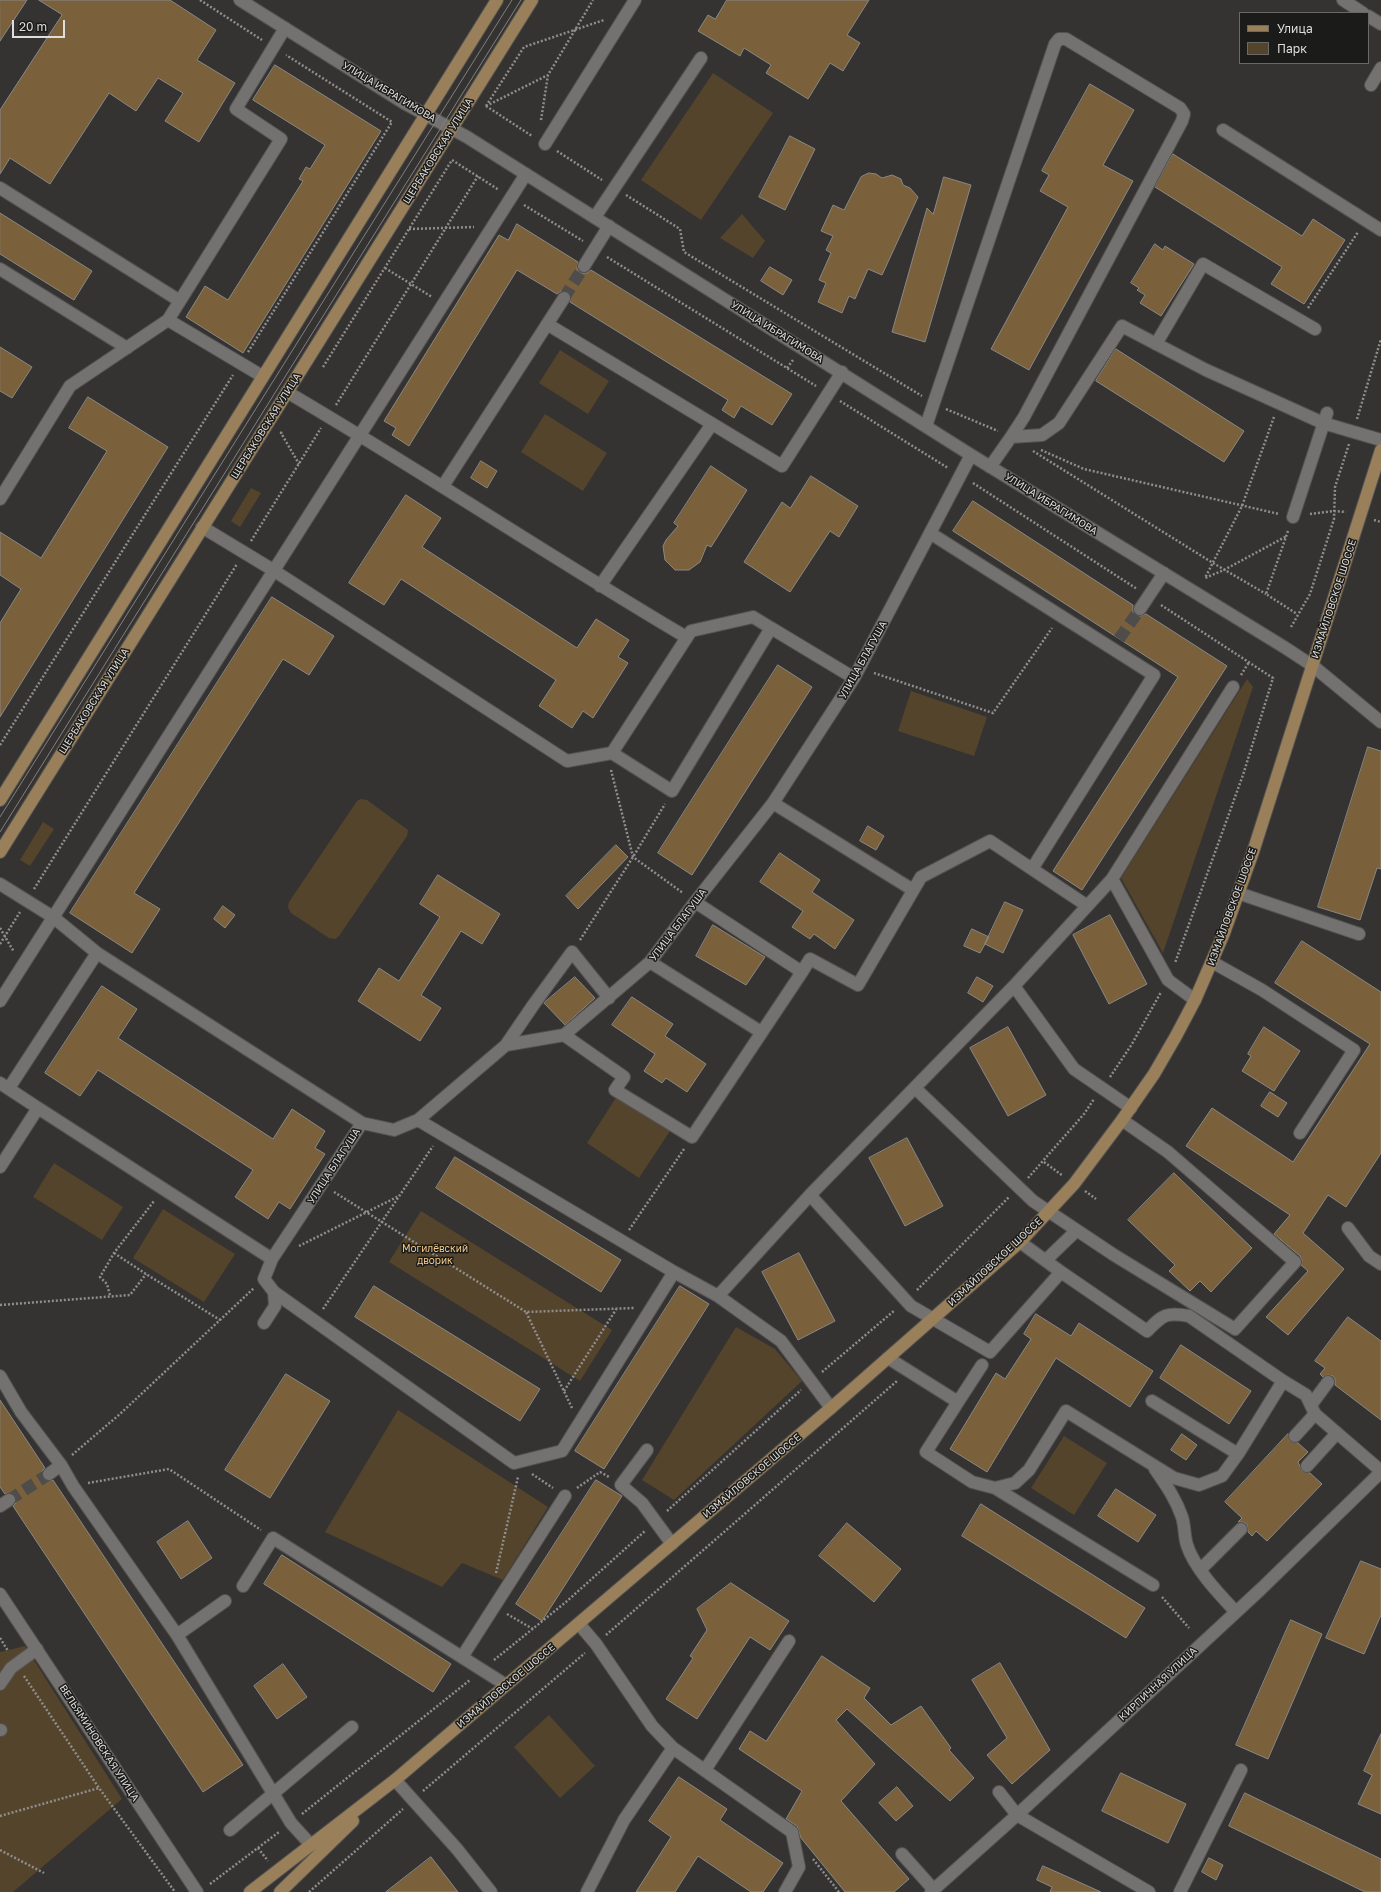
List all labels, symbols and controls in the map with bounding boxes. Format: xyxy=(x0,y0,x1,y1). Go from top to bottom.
scale bar xyxy=(14,12,67,38)
legend xyxy=(1239,12,1369,64)
text: 20 m xyxy=(19,19,47,34)
text: Улица xyxy=(1277,21,1313,36)
text: Парк xyxy=(1277,41,1307,56)
street label: УЛИЦА ИБРАГИМОВА xyxy=(340,59,438,125)
street label: ЩЕРБАКОВСКАЯ УЛИЦА xyxy=(401,96,475,206)
street label: УЛИЦА ИБРАГИМОВА xyxy=(728,299,826,365)
street label: ЩЕРБАКОВСКАЯ УЛИЦА xyxy=(229,371,303,481)
street label: УЛИЦА ИБРАГИМОВА xyxy=(1002,471,1100,537)
street label: ИЗМАЙЛОВСКОЕ ШОССЕ xyxy=(1309,538,1359,660)
street label: УЛИЦА БЛАГУША xyxy=(837,619,889,701)
street label: ЩЕРБАКОВСКАЯ УЛИЦА xyxy=(57,646,131,756)
street label: ИЗМАЙЛОВСКОЕ ШОССЕ xyxy=(1205,846,1259,968)
street label: УЛИЦА БЛАГУША xyxy=(647,886,709,964)
street label: УЛИЦА БЛАГУША xyxy=(305,1126,363,1206)
street label: ИЗМАЙЛОВСКОЕ ШОССЕ xyxy=(945,1215,1045,1309)
park label: Могилёвский дворик xyxy=(402,1243,468,1266)
street label: ИЗМАЙЛОВСКОЕ ШОССЕ xyxy=(700,1431,804,1521)
street label: ИЗМАЙЛОВСКОЕ ШОССЕ xyxy=(454,1641,558,1731)
street label: КИРПИЧНАЯ УЛИЦА xyxy=(1117,1645,1199,1723)
street label: ВЕЛЬЯМИНОВСКАЯ УЛИЦА xyxy=(57,1682,141,1804)

